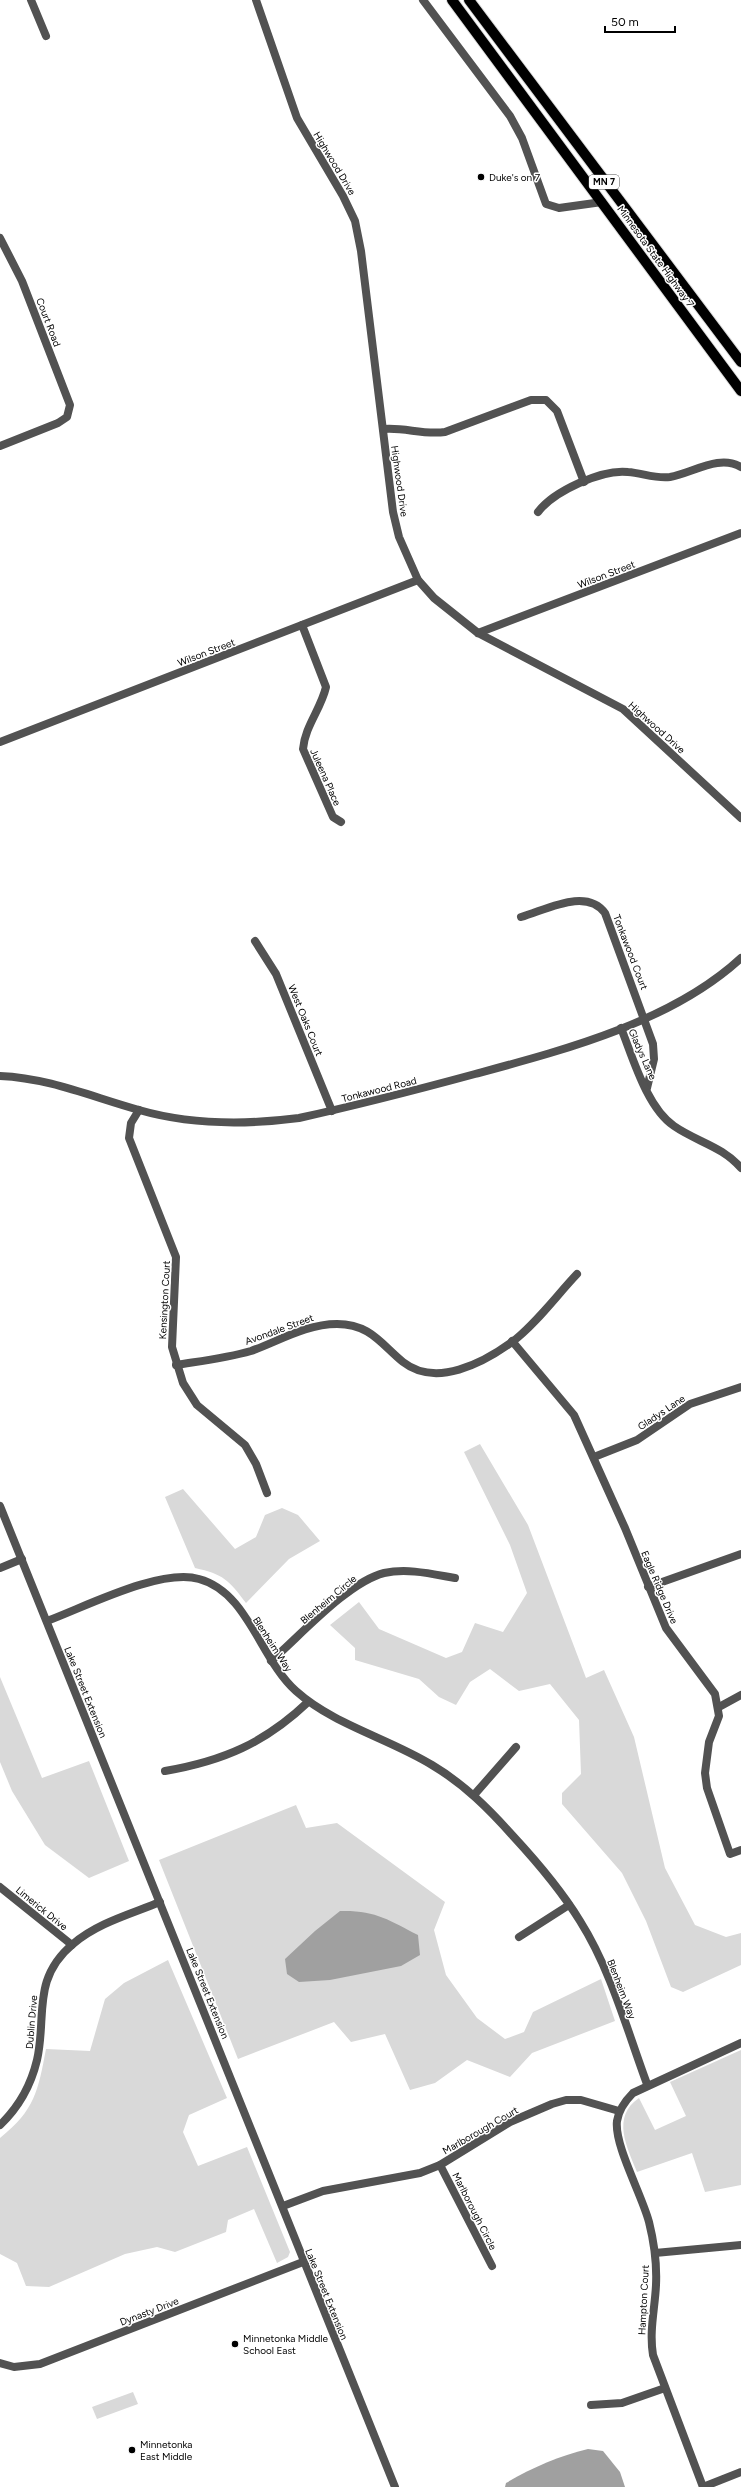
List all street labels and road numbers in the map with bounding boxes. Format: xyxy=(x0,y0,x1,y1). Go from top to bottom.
street label: Highwood Drive xyxy=(310,129,359,198)
road number: MN 7 xyxy=(589,175,619,189)
street label: Minnesota State Highway 7 xyxy=(614,203,697,310)
street label: Court Road xyxy=(33,296,64,349)
street label: Highwood Drive xyxy=(388,445,411,518)
street label: Wilson Street xyxy=(576,557,637,591)
street label: Wilson Street xyxy=(176,635,237,669)
street label: Highwood Drive xyxy=(626,698,688,757)
street label: Juleena Place xyxy=(307,747,344,808)
street label: Tonkawood Court xyxy=(610,913,651,992)
street label: West Oaks Court xyxy=(285,982,326,1058)
street label: Gladys Lane xyxy=(626,1027,660,1082)
street label: Tonkawood Road xyxy=(340,1074,418,1105)
street label: Kensington Court xyxy=(156,1260,173,1340)
street label: Avondale Street xyxy=(243,1311,316,1348)
street label: Gladys Lane xyxy=(635,1391,688,1433)
street label: Eagle Ridge Drive xyxy=(638,1549,681,1626)
street label: Blenheim Circle xyxy=(297,1572,360,1627)
street label: Blenheim Way xyxy=(250,1614,296,1675)
street label: Lake Street Extension xyxy=(61,1645,110,1740)
street label: Limerick Drive xyxy=(13,1883,71,1934)
street label: Lake Street Extension xyxy=(183,1946,232,2041)
street label: Blenheim Way xyxy=(604,1957,639,2022)
street label: Dublin Drive xyxy=(23,1994,40,2050)
street label: Marlborough Court xyxy=(440,2103,521,2157)
street label: Marlborough Circle xyxy=(449,2170,500,2253)
street label: Lake Street Extension xyxy=(302,2247,351,2342)
street label: Hampton Court xyxy=(635,2264,652,2336)
street label: Dynasty Drive xyxy=(118,2294,181,2329)

